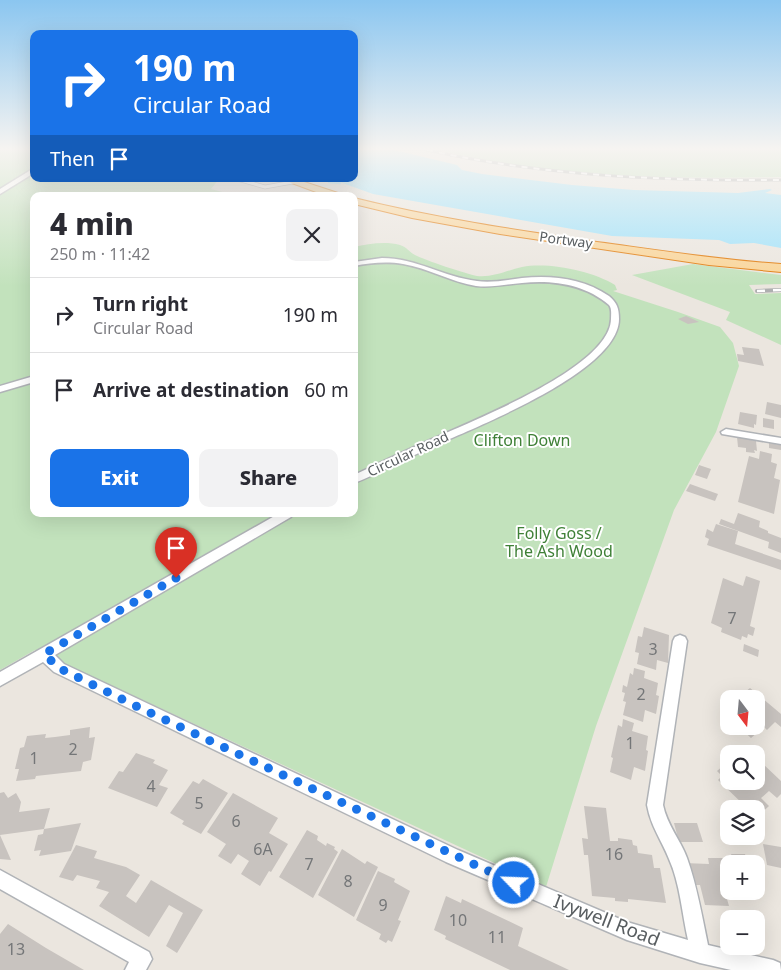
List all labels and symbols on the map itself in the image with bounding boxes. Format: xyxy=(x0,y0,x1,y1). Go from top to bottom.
street label: Portway xyxy=(538,226,595,253)
street label: Circular Road xyxy=(364,426,452,481)
park label: Clifton Down xyxy=(474,429,570,451)
park label: Folly Goss / The Ash Wood xyxy=(505,522,613,562)
pin xyxy=(155,527,197,578)
house number: 7 xyxy=(727,607,737,629)
house number: 3 xyxy=(648,638,658,660)
house number: 2 xyxy=(636,683,646,705)
north arrow xyxy=(720,690,765,735)
house number: 1 xyxy=(625,732,635,754)
house number: 2 xyxy=(68,738,78,760)
house number: 1 xyxy=(29,747,39,769)
house number: 4 xyxy=(146,775,156,797)
house number: 5 xyxy=(194,792,204,814)
house number: 6 xyxy=(231,810,241,832)
house number: 6A xyxy=(253,838,273,860)
house number: 16 xyxy=(605,843,623,865)
house number: 7 xyxy=(304,853,314,875)
position arrow xyxy=(487,856,539,908)
house number: 8 xyxy=(343,870,353,892)
street label: Ivywell Road xyxy=(550,888,664,952)
house number: 9 xyxy=(378,894,388,916)
house number: 10 xyxy=(449,909,467,931)
house number: 11 xyxy=(488,926,506,948)
house number: 13 xyxy=(7,938,25,960)

